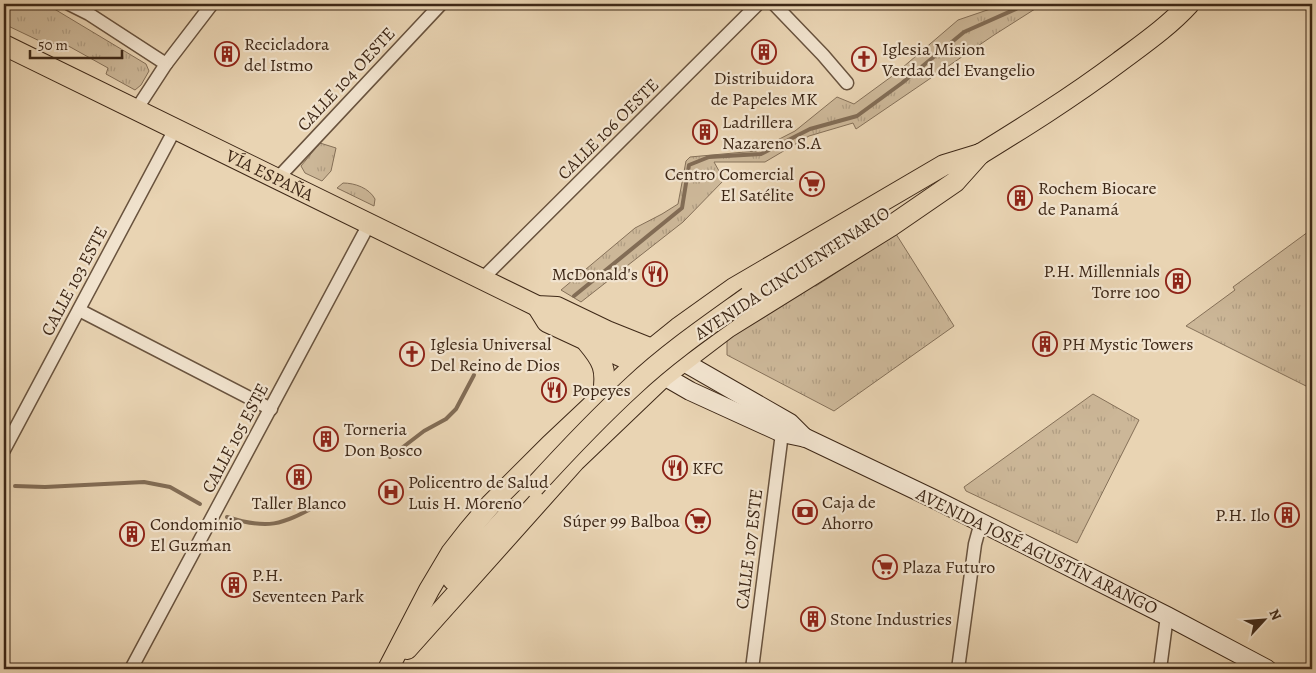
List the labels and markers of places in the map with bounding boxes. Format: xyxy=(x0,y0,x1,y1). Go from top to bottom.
place label: Recicladora del Istmo xyxy=(244,32,330,77)
place label: Iglesia Mision Verdad del Evangelio xyxy=(881,37,1035,82)
building icon: Distribuidora de Papeles MK xyxy=(751,39,777,65)
building icon: Recicladora del Istmo xyxy=(214,41,240,67)
church icon: Iglesia Mision Verdad del Evangelio xyxy=(851,46,877,72)
place label: Distribuidora de Papeles MK xyxy=(711,66,818,111)
place label: Ladrillera Nazareno S.A xyxy=(722,110,822,155)
building icon: Ladrillera Nazareno S.A xyxy=(692,119,718,145)
place label: Centro Comercial El Satélite xyxy=(665,162,795,207)
supermarket icon: Centro Comercial El Satélite xyxy=(799,171,825,197)
place label: Rochem Biocare de Panamá xyxy=(1038,176,1157,221)
building icon: Rochem Biocare de Panamá xyxy=(1007,185,1033,211)
place label: P.H. Millennials Torre 100 xyxy=(1043,259,1160,304)
restaurant icon: McDonald's xyxy=(642,261,668,287)
place label: McDonald's xyxy=(552,262,638,286)
building icon: P.H. Millennials Torre 100 xyxy=(1165,268,1191,294)
building icon: PH Mystic Towers xyxy=(1032,331,1058,357)
place label: Iglesia Universal Del Reino de Dios xyxy=(430,332,560,377)
place label: PH Mystic Towers xyxy=(1062,332,1193,356)
church icon: Iglesia Universal Del Reino de Dios xyxy=(399,341,425,367)
restaurant icon: Popeyes xyxy=(541,377,567,403)
place label: Popeyes xyxy=(572,378,631,402)
place label: Torneria Don Bosco xyxy=(344,417,422,462)
building icon: Torneria Don Bosco xyxy=(313,426,339,452)
restaurant icon: KFC xyxy=(662,455,688,481)
place label: KFC xyxy=(692,456,724,480)
building icon: Taller Blanco xyxy=(286,464,312,490)
place label: Policentro de Salud Luis H. Moreno xyxy=(408,470,549,515)
hospital icon: Policentro de Salud Luis H. Moreno xyxy=(378,479,404,505)
place label: Caja de Ahorro xyxy=(821,490,876,535)
place label: Taller Blanco xyxy=(252,491,346,515)
bank icon: Caja de Ahorro xyxy=(792,499,818,525)
building icon: P.H. Ilo xyxy=(1274,502,1300,528)
place label: P.H. Ilo xyxy=(1215,503,1270,527)
supermarket icon: Súper 99 Balboa xyxy=(685,508,711,534)
place label: Súper 99 Balboa xyxy=(563,509,681,533)
place label: Condominio El Guzman xyxy=(150,512,242,557)
building icon: Condominio El Guzman xyxy=(119,521,145,547)
supermarket icon: Plaza Futuro xyxy=(872,554,898,580)
place label: Plaza Futuro xyxy=(902,555,995,579)
place label: P.H. Seventeen Park xyxy=(252,563,364,608)
building icon: P.H. Seventeen Park xyxy=(221,572,247,598)
building icon: Stone Industries xyxy=(800,606,826,632)
place label: Stone Industries xyxy=(830,607,952,631)

